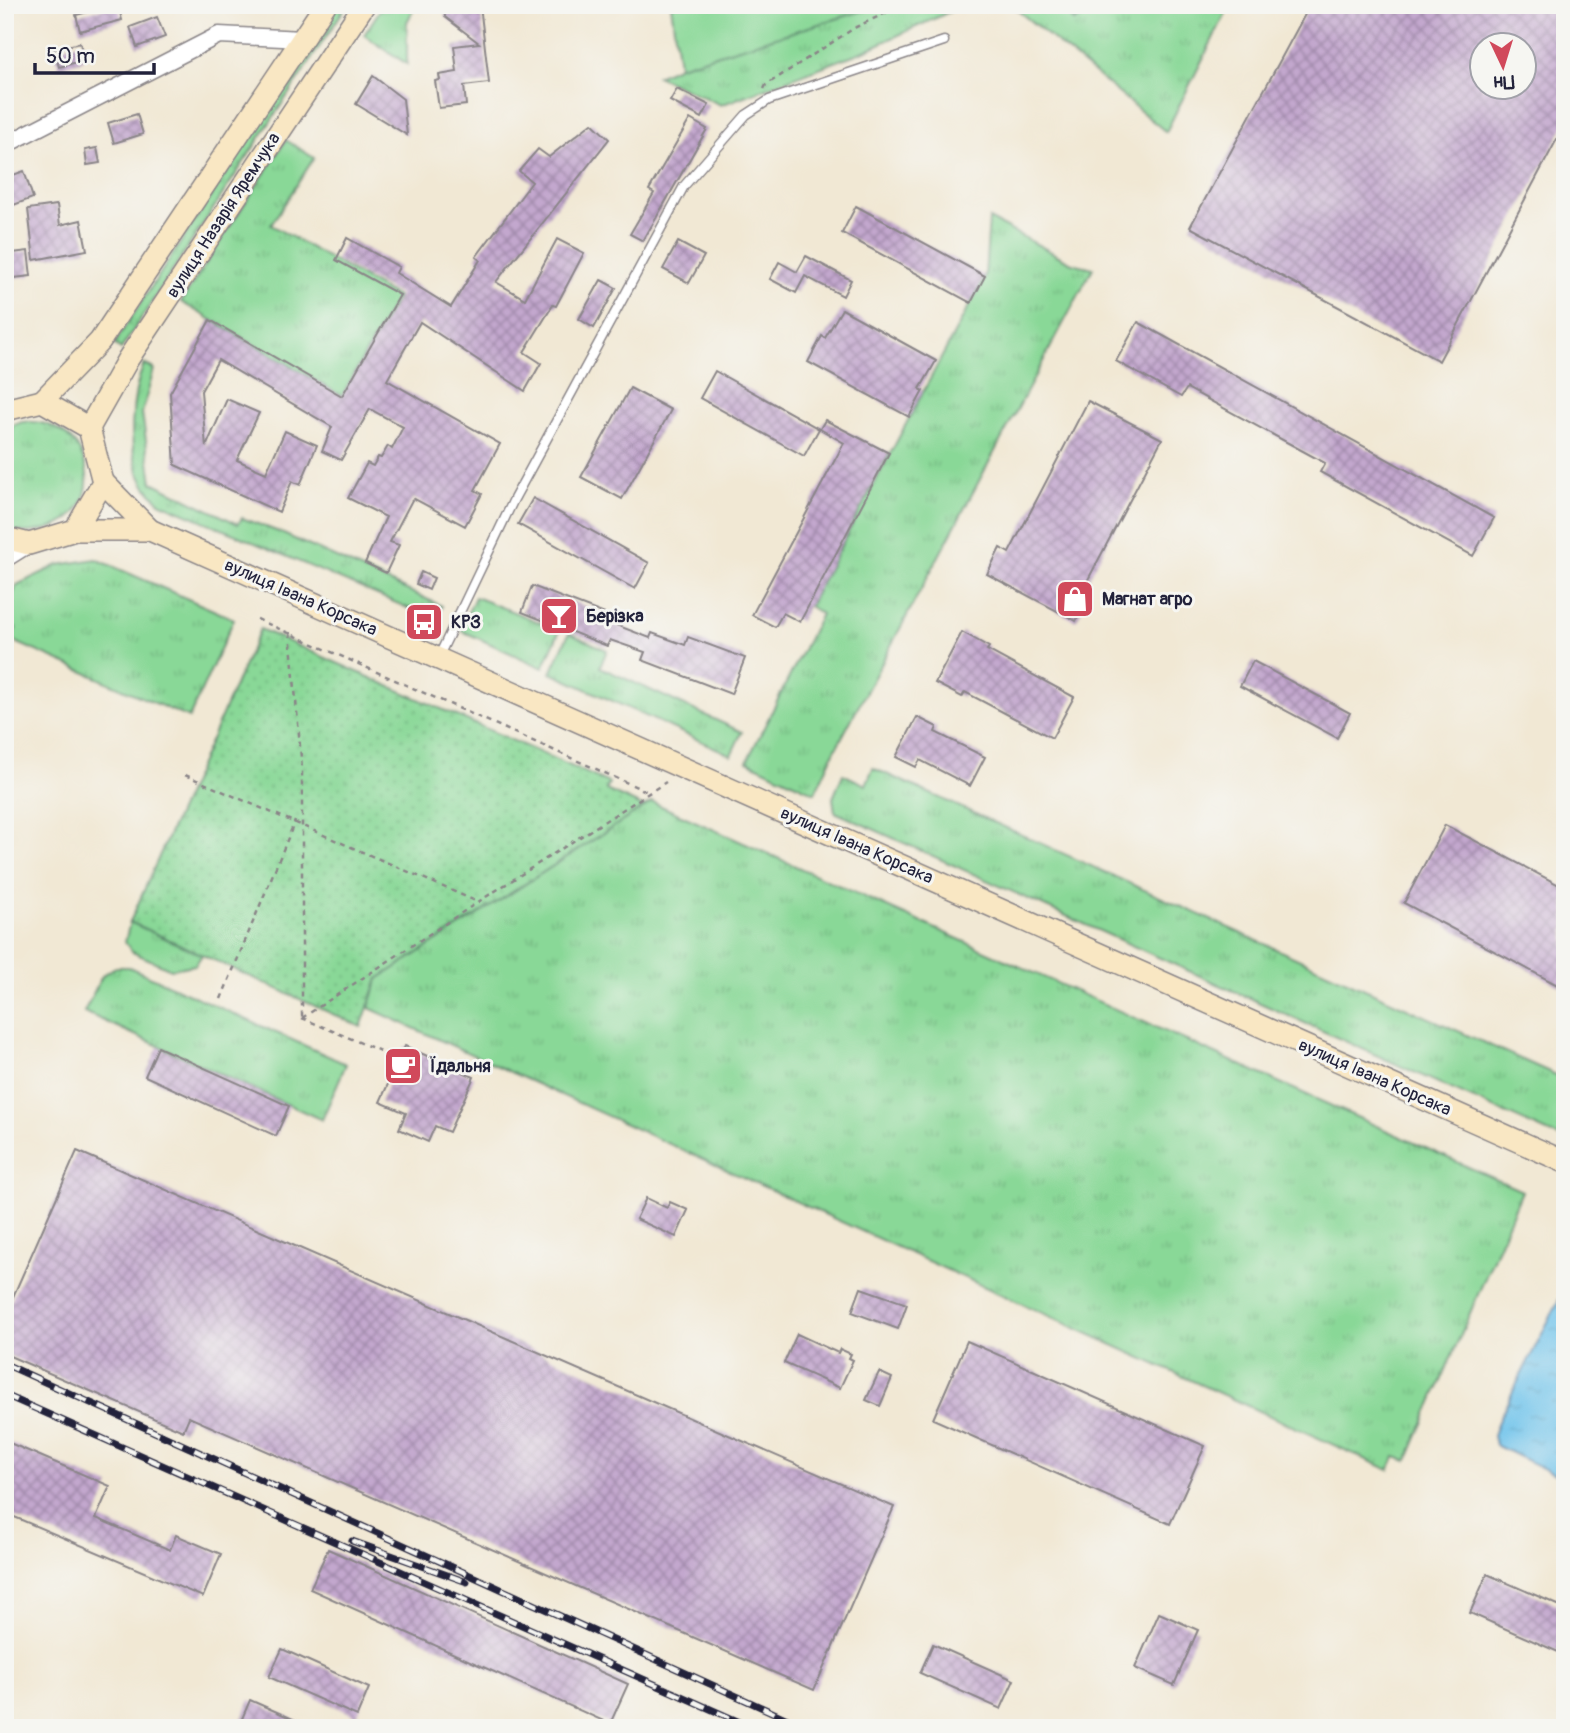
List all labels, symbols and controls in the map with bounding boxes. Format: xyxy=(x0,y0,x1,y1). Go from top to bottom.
scale bar xyxy=(35,32,154,76)
north arrow xyxy=(1468,32,1538,102)
text: 50 m xyxy=(46,43,95,70)
text: Пн xyxy=(1493,69,1515,95)
street label: вулиця Назарія Яремчука xyxy=(161,128,286,302)
street label: вулиця Івана Корсака xyxy=(221,553,381,642)
shop icon: Магнат агро xyxy=(1054,578,1096,620)
place label: Магнат агро xyxy=(1102,588,1193,611)
bar icon: Берізка xyxy=(538,595,580,637)
bus stop icon: КРЗ xyxy=(403,601,445,643)
place label: Берізка xyxy=(586,605,644,628)
place label: КРЗ xyxy=(451,611,481,634)
street label: вулиця Івана Корсака xyxy=(777,801,937,890)
street label: вулиця Івана Корсака xyxy=(1295,1033,1455,1122)
cafe icon: Їдальня xyxy=(382,1045,424,1087)
place label: Їдальня xyxy=(429,1055,491,1078)

